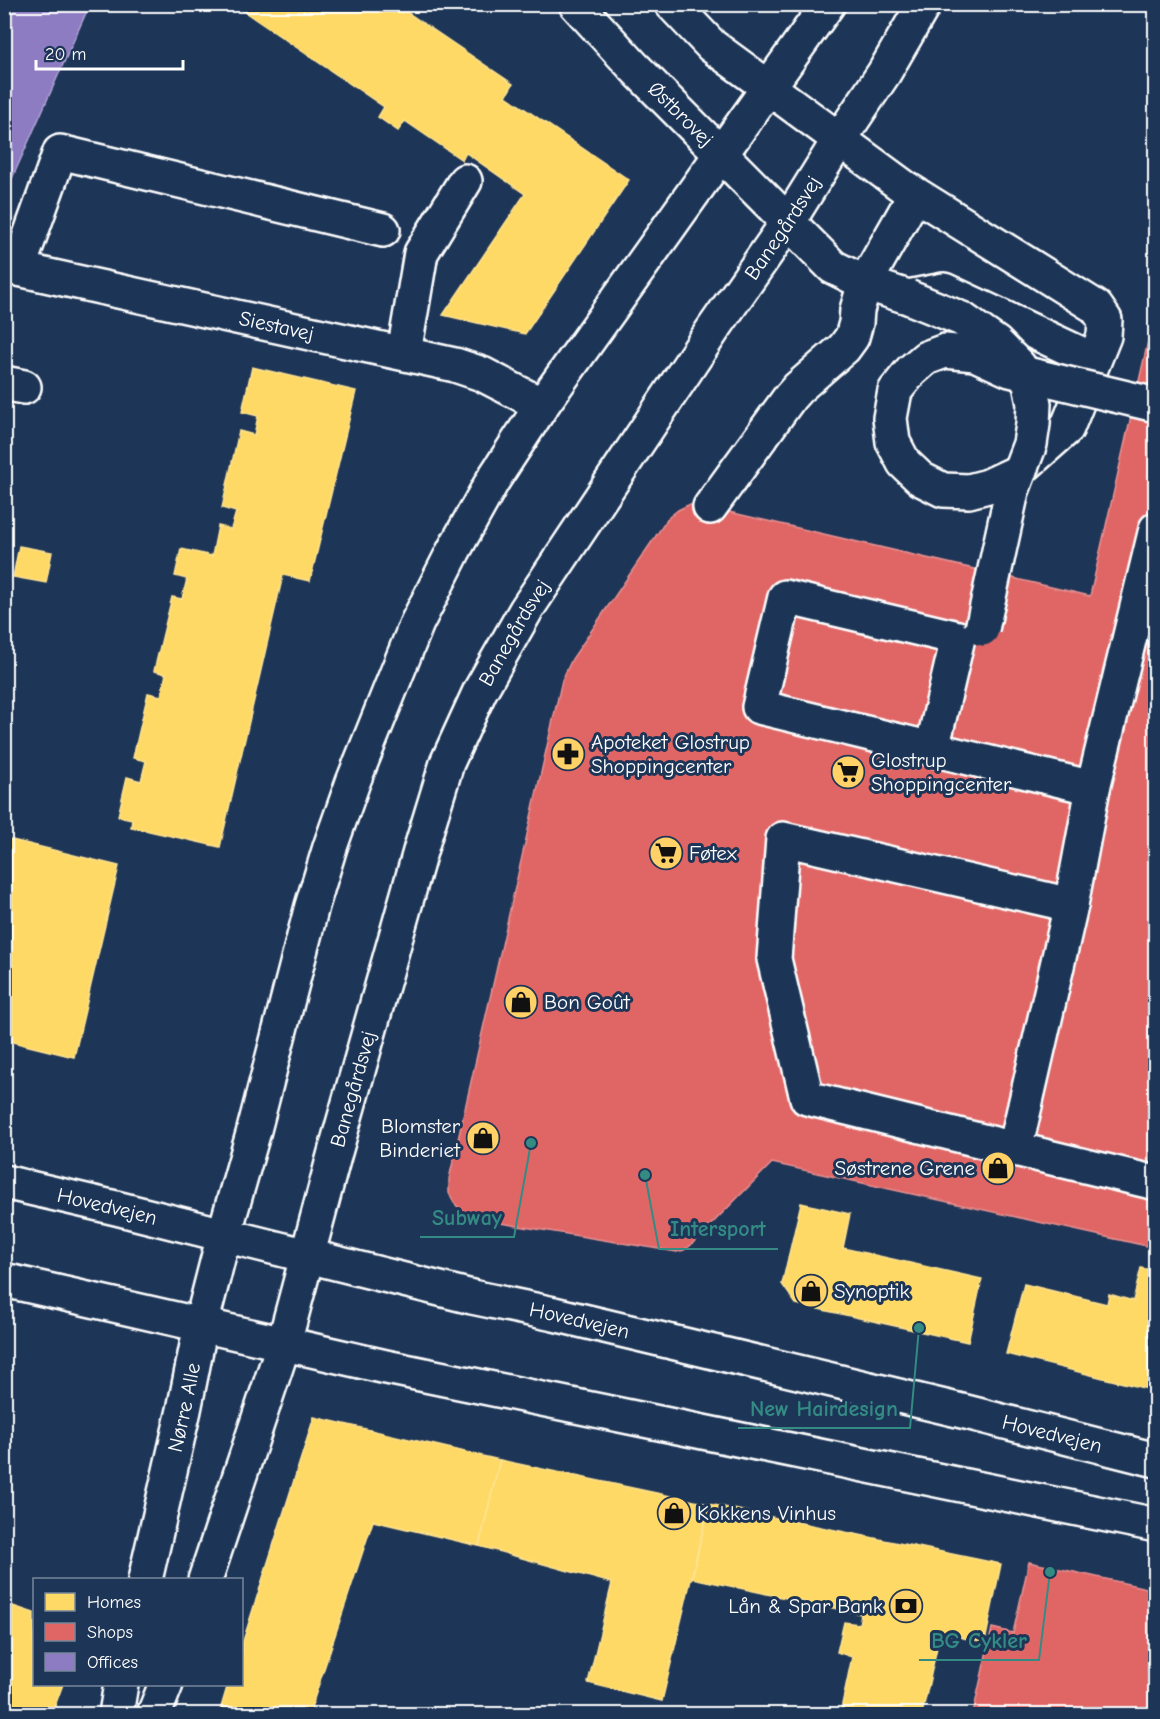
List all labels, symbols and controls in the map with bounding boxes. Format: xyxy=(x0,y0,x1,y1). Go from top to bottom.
scale bar xyxy=(36,33,183,71)
text: 20 m xyxy=(45,44,86,65)
street label: Østbrovej xyxy=(643,76,718,152)
street label: Banegårdsvej xyxy=(739,172,826,284)
street label: Siestavej xyxy=(237,306,316,346)
street label: Banegårdsvej xyxy=(473,575,555,690)
place label: Apoteket Glostrup Shoppingcenter xyxy=(591,730,750,778)
pharmacy icon: Apoteket Glostrup Shoppingcenter xyxy=(550,736,586,772)
place label: Glostrup Shoppingcenter xyxy=(871,748,1012,796)
supermarket icon: Glostrup Shoppingcenter xyxy=(830,754,866,790)
supermarket icon: Føtex xyxy=(648,835,684,871)
place label: Føtex xyxy=(689,841,737,865)
shop icon: Bon Goût xyxy=(503,984,539,1020)
place label: Bon Goût xyxy=(544,990,631,1014)
street label: Banegårdsvej xyxy=(325,1028,381,1150)
place label: Blomster Binderiet xyxy=(379,1114,461,1162)
shop icon: Blomster Binderiet xyxy=(465,1120,501,1156)
shop icon: Søstrene Grene xyxy=(980,1150,1016,1186)
place label: Søstrene Grene xyxy=(834,1156,975,1180)
street label: Hovedvejen xyxy=(55,1183,160,1230)
callout: Subway xyxy=(420,1197,514,1237)
text: Subway xyxy=(432,1205,503,1231)
callout: Intersport xyxy=(659,1209,778,1249)
text: Intersport xyxy=(670,1216,767,1242)
shop icon: Synoptik xyxy=(793,1273,829,1309)
place label: Synoptik xyxy=(834,1279,910,1303)
street label: Hovedvejen xyxy=(527,1297,632,1344)
street label: Nørre Alle xyxy=(163,1361,205,1454)
callout: New Hairdesign xyxy=(738,1388,910,1428)
text: New Hairdesign xyxy=(750,1396,898,1422)
street label: Hovedvejen xyxy=(1000,1410,1105,1458)
shop icon: Kokkens Vinhus xyxy=(656,1495,692,1531)
place label: Kokkens Vinhus xyxy=(697,1501,836,1525)
legend xyxy=(33,1578,243,1686)
bank icon: Lån & Spar Bank xyxy=(888,1588,924,1624)
text: Homes xyxy=(87,1592,141,1613)
place label: Lån & Spar Bank xyxy=(728,1594,883,1618)
callout: BG Cykler xyxy=(919,1620,1039,1660)
text: Shops xyxy=(87,1622,133,1643)
text: BG Cykler xyxy=(931,1628,1027,1654)
text: Offices xyxy=(87,1652,138,1673)

